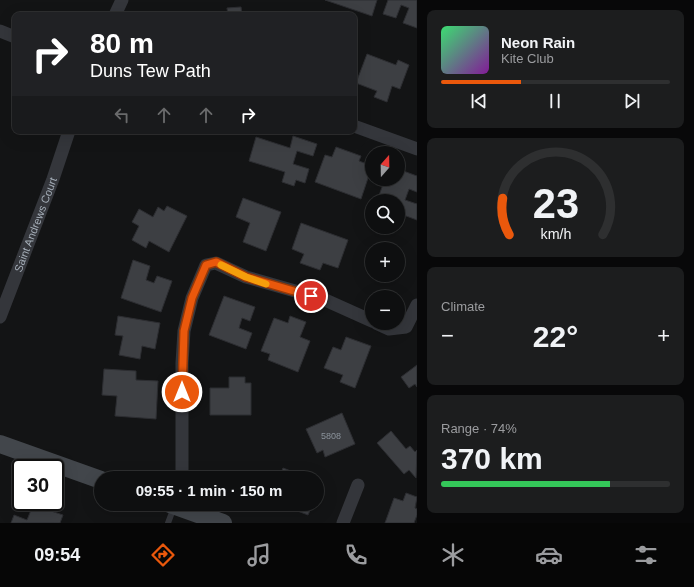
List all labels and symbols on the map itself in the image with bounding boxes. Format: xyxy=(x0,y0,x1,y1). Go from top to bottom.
north arrow xyxy=(365,146,405,186)
street label: Saint Andrews Court xyxy=(12,176,59,274)
pin xyxy=(294,279,328,313)
position arrow xyxy=(161,371,203,413)
house number: 5808 xyxy=(321,431,341,441)
speed limit sign: 30 xyxy=(12,459,64,511)

